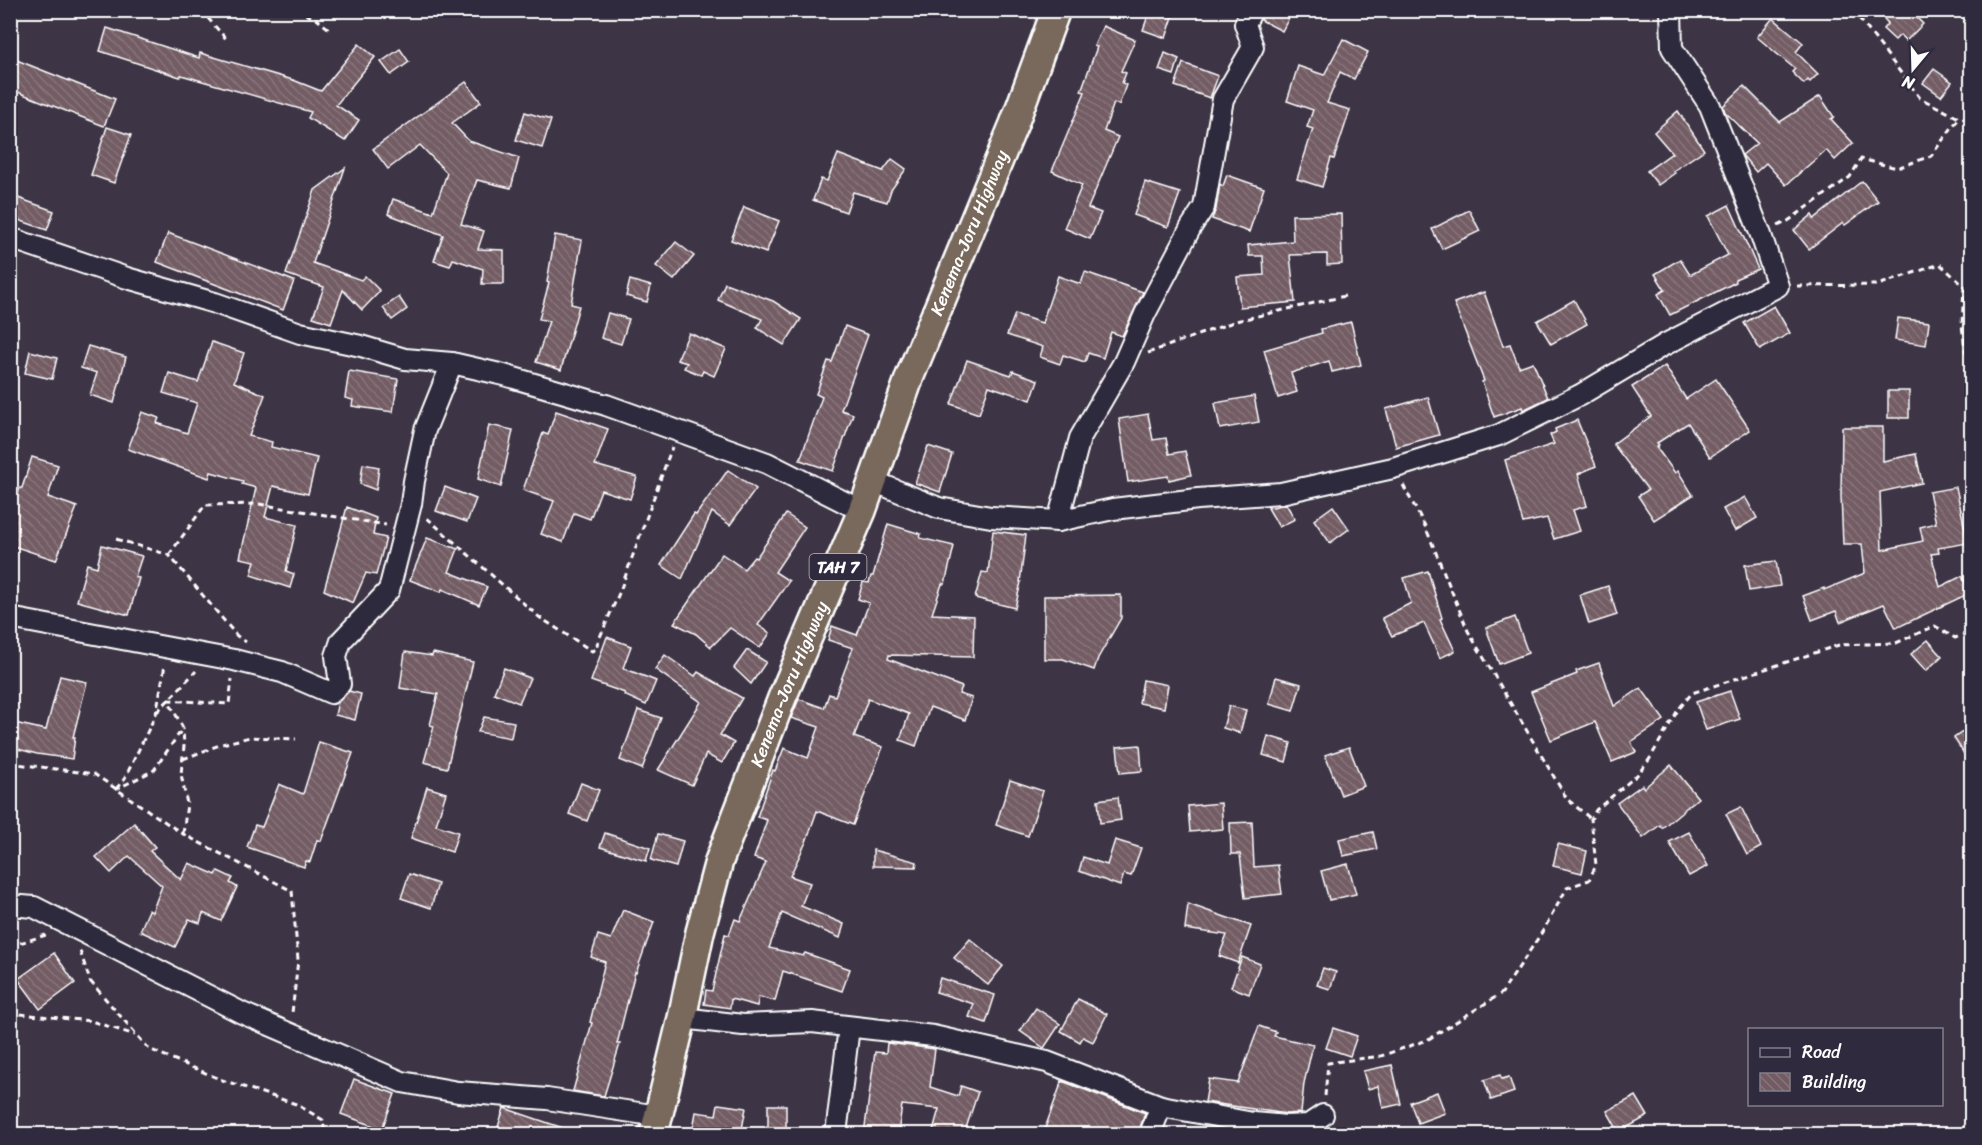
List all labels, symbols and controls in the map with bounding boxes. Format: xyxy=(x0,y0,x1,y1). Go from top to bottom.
north arrow xyxy=(1883,39,1943,99)
text: N xyxy=(1897,67,1919,99)
street label: Kenema-Joru Highway xyxy=(921,144,1018,321)
road number: TAH 7 xyxy=(810,554,866,580)
street label: Kenema-Joru Highway xyxy=(741,595,838,772)
legend xyxy=(1748,1028,1943,1106)
text: Road xyxy=(1802,1036,1842,1068)
text: Building xyxy=(1802,1066,1866,1098)

